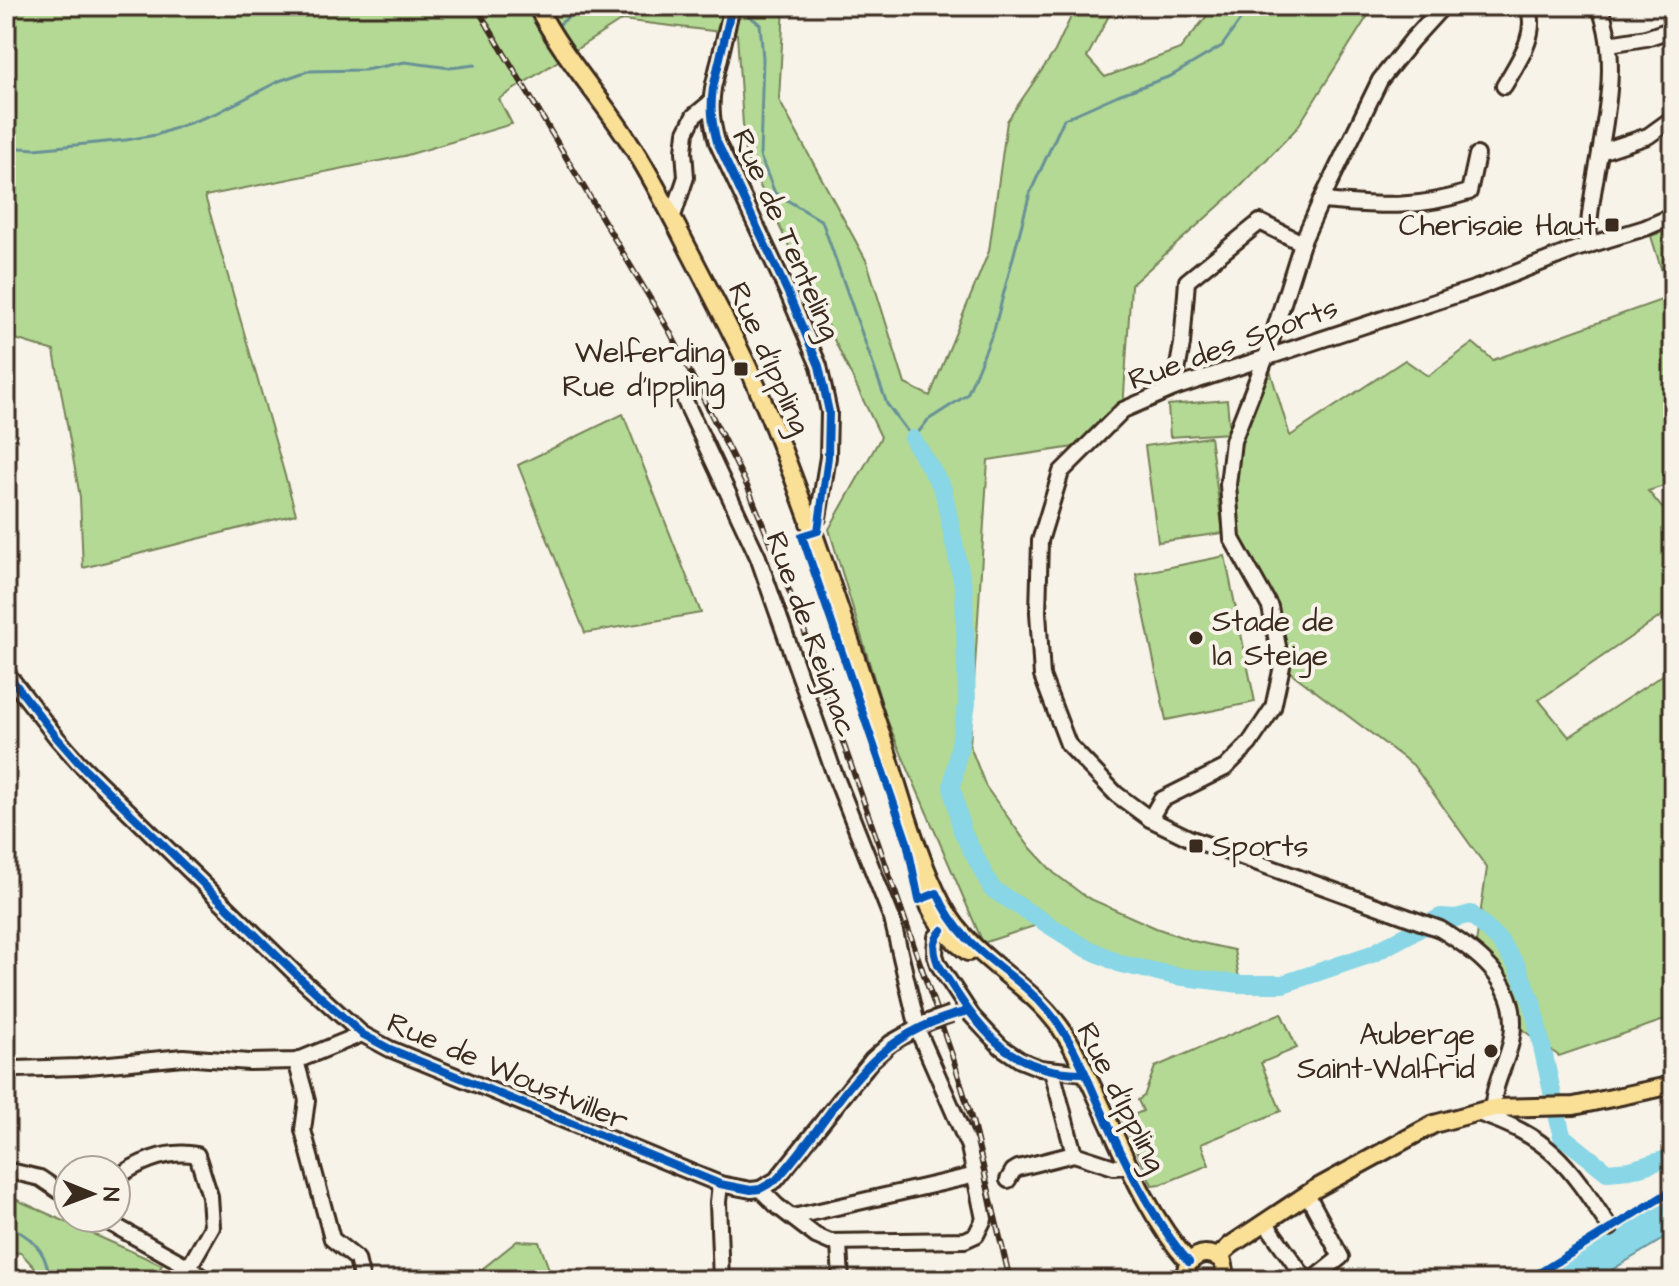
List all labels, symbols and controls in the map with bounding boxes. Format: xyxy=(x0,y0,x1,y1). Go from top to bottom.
street label: Rue de Tenteling xyxy=(720,122,851,347)
place label: Cherisaie Haut xyxy=(1399,205,1596,247)
marker: Cherisaie Haut xyxy=(1603,216,1621,234)
street label: Rue d'Ippling xyxy=(716,276,821,442)
street label: Rue des Sports xyxy=(1123,287,1344,401)
place label: Welferding Rue d'Ippling xyxy=(562,332,725,409)
marker: Welferding Rue d'Ippling xyxy=(732,360,750,378)
street label: Rue de Reignac xyxy=(754,526,868,743)
place label: Stade de la Steige xyxy=(1212,601,1334,678)
marker: Stade de la Steige xyxy=(1187,629,1205,647)
place label: Sports xyxy=(1212,826,1309,868)
marker: Sports xyxy=(1187,837,1205,855)
street label: Rue de Woustviller xyxy=(381,1002,635,1142)
place label: Auberge Saint-Walfrid xyxy=(1297,1014,1475,1090)
street label: Rue d'Ippling xyxy=(1065,1015,1177,1180)
marker: Auberge Saint-Walfrid xyxy=(1482,1042,1500,1060)
north arrow xyxy=(52,1154,132,1234)
text: N xyxy=(95,1187,126,1202)

